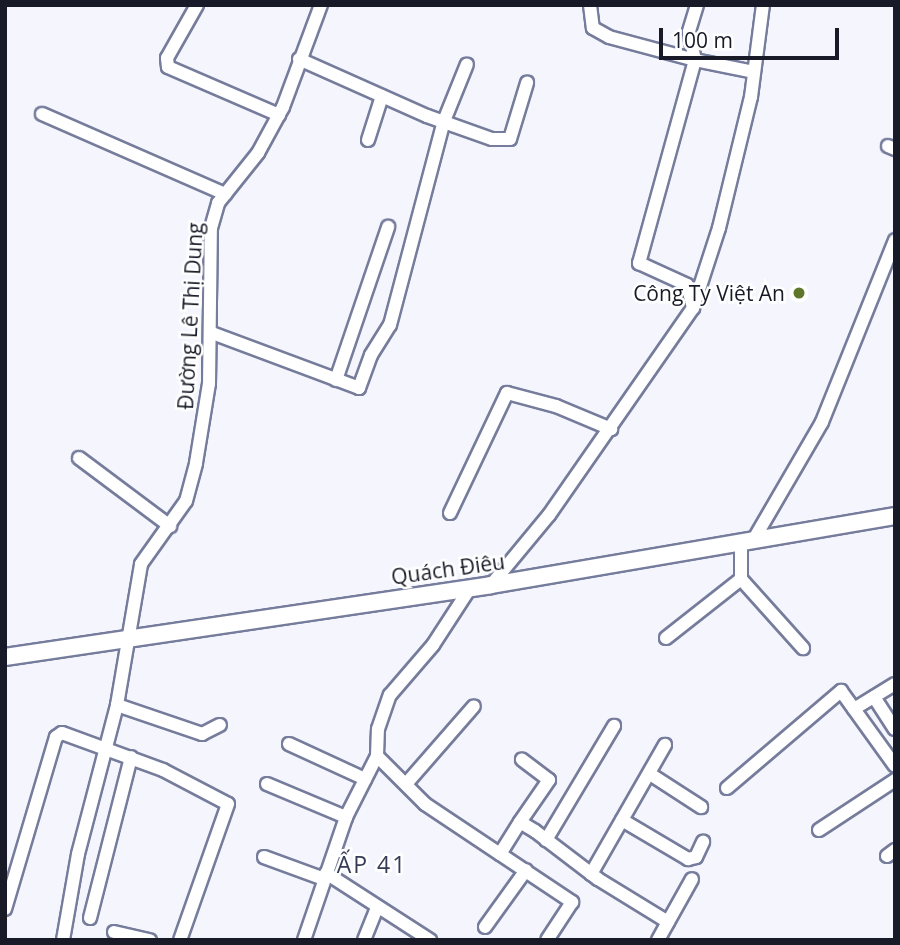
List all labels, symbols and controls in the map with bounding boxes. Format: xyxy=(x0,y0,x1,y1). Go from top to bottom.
scale bar xyxy=(662,14,842,58)
text: 100 m xyxy=(672,26,733,54)
street label: Đường Lê Thị Dung xyxy=(173,222,207,410)
place label: Công Ty Việt An xyxy=(633,280,785,306)
marker: Công Ty Việt An xyxy=(791,285,807,301)
street label: Quách Điêu xyxy=(390,549,506,589)
district label: ẤP 41 xyxy=(337,850,407,878)

